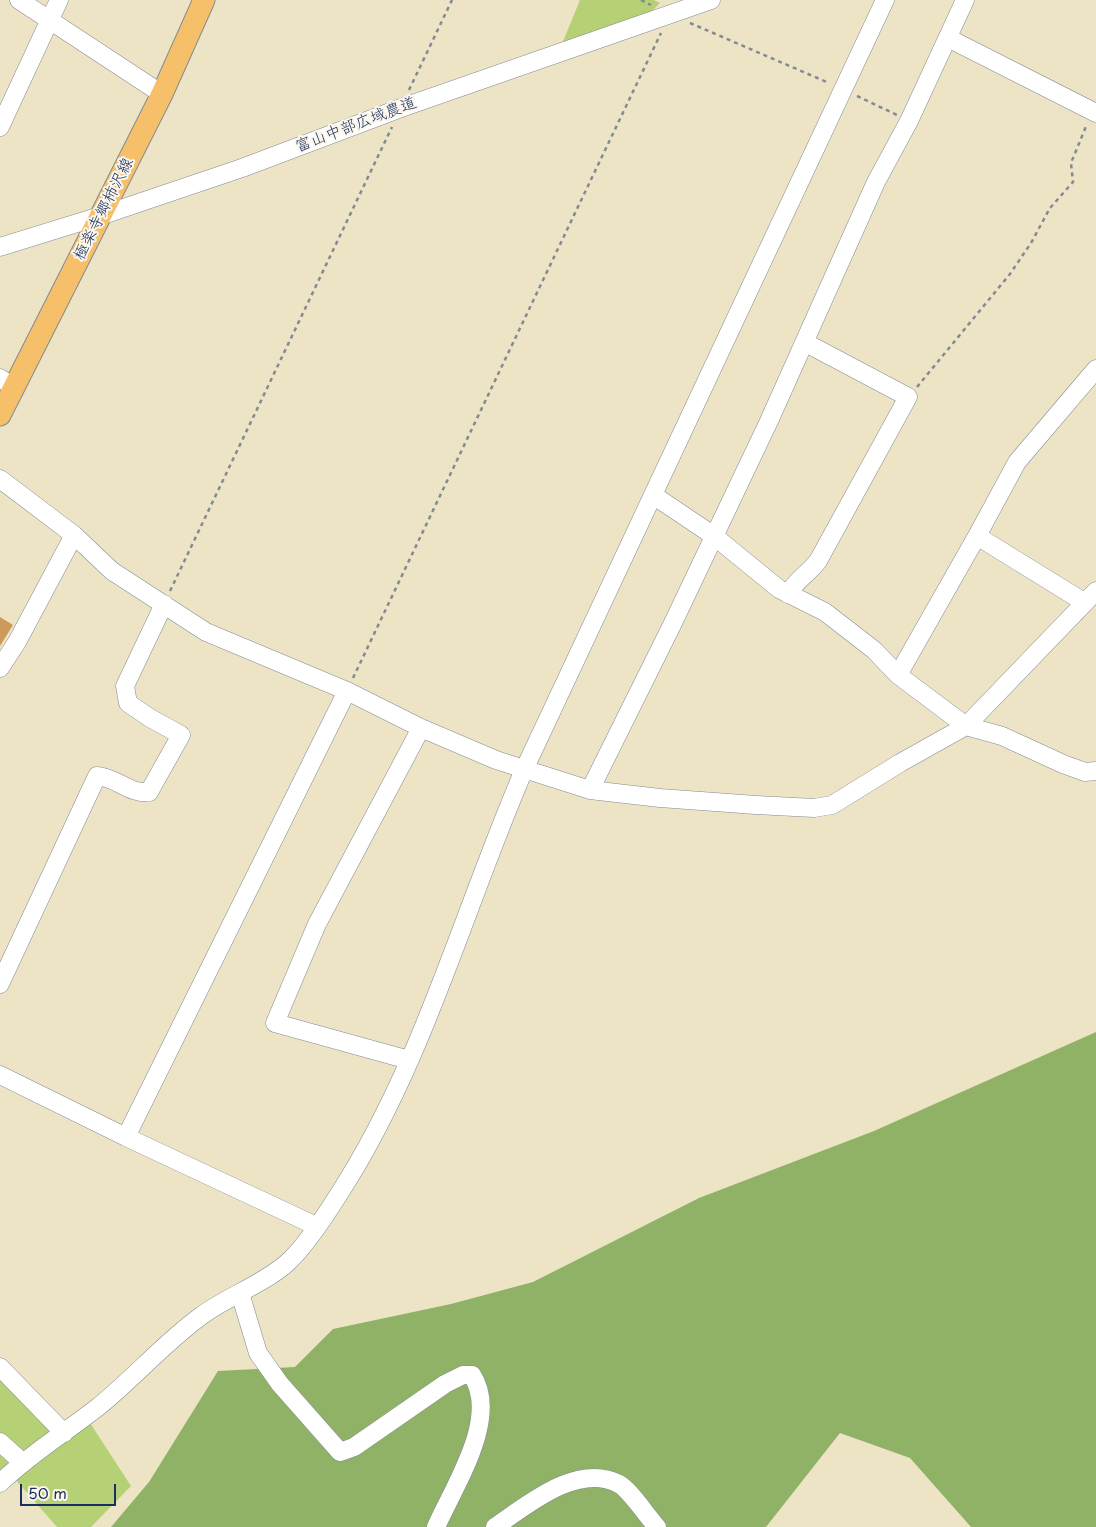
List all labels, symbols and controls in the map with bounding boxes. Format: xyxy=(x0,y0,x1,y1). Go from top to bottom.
street label: 富山中部広域農道 xyxy=(293,93,419,157)
street label: 極楽寺郷柿沢線 xyxy=(70,155,138,263)
scale bar xyxy=(22,1474,119,1506)
text: 50 m xyxy=(28,1481,67,1504)

